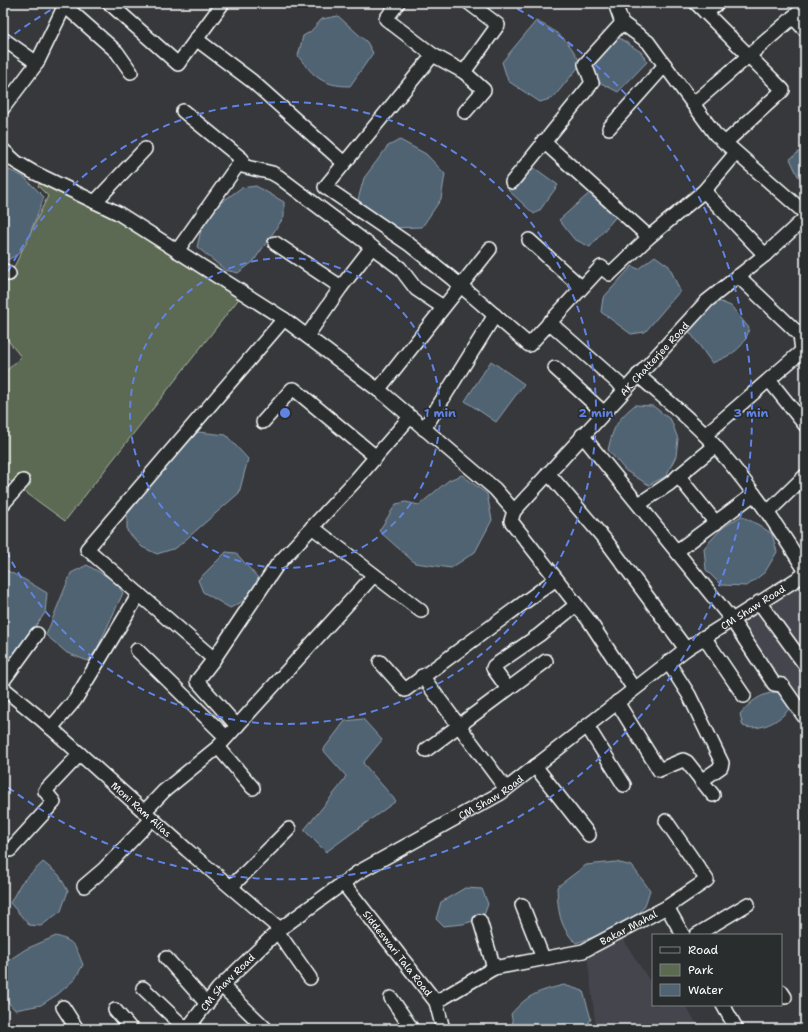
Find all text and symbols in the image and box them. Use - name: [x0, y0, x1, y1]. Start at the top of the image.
- street label: AK Chatterjee Road: [617, 318, 692, 398]
- text: 1 min: [424, 405, 456, 421]
- text: 2 min: [579, 405, 614, 421]
- text: 3 min: [734, 405, 769, 421]
- centre of rings: [278, 406, 292, 420]
- street label: CM Shaw Road: [718, 581, 788, 632]
- street label: CM Shaw Road: [456, 771, 526, 822]
- street label: Moni Ram Alias: [108, 779, 174, 840]
- street label: Bakar Mahal: [597, 907, 659, 948]
- street label: Siddeswari Tala Road: [360, 908, 436, 999]
- legend: [652, 934, 782, 1006]
- text: Road: [688, 942, 719, 958]
- street label: CM Shaw Road: [197, 950, 258, 1013]
- text: Park: [688, 962, 714, 978]
- text: Water: [688, 982, 724, 998]

